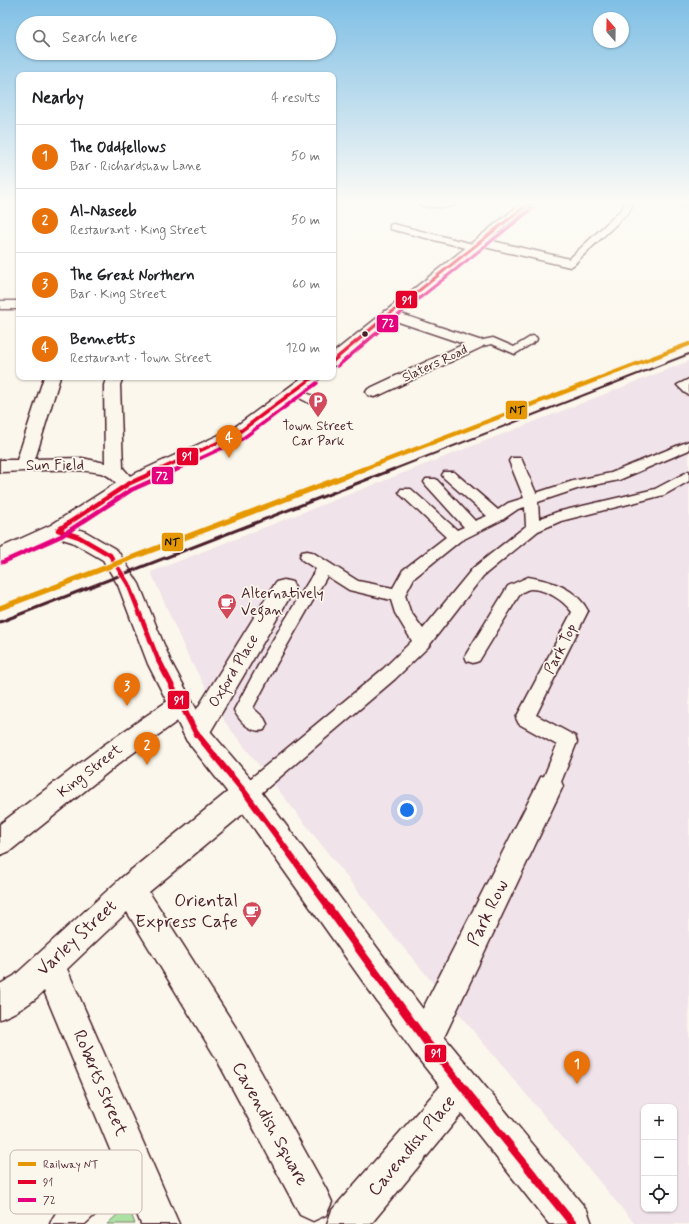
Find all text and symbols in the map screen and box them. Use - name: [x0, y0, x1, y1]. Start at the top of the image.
- north arrow: [593, 12, 629, 48]
- search box: [16, 16, 336, 60]
- icon: search: [30, 27, 52, 49]
- text: Search here: [62, 28, 138, 48]
- text: Nearby: [32, 87, 84, 109]
- text: 4 results: [271, 90, 320, 107]
- text: The Oddfellows: [70, 138, 166, 158]
- text: 1: [42, 148, 48, 165]
- text: 50 m: [291, 148, 320, 165]
- text: Bar · Richardshaw Lane: [70, 158, 202, 175]
- text: Al-Naseeb: [70, 202, 137, 222]
- text: 2: [42, 212, 48, 229]
- text: 50 m: [291, 212, 320, 229]
- text: Restaurant · King Street: [70, 222, 207, 239]
- text: The Great Northern: [70, 266, 195, 286]
- text: 3: [42, 276, 48, 293]
- text: 60 m: [292, 276, 320, 293]
- text: Bar · King Street: [70, 286, 167, 303]
- line badge: 91: [395, 290, 418, 309]
- text: 91: [402, 294, 412, 308]
- line badge: 72: [376, 314, 399, 333]
- text: 72: [382, 317, 394, 331]
- unlabelled marker: [360, 329, 370, 339]
- text: Bennetts: [70, 330, 135, 350]
- text: 4: [41, 340, 49, 357]
- text: 120 m: [286, 340, 320, 357]
- street label: Slaters Road: [400, 341, 470, 387]
- text: Restaurant · Town Street: [70, 350, 212, 367]
- parking icon: Town Street Car Park: [307, 390, 329, 418]
- line badge: NT: [505, 400, 528, 420]
- text: NT: [510, 404, 526, 418]
- place label: Town Street Car Park: [282, 418, 354, 450]
- pin: 4: [216, 425, 242, 458]
- line badge: 91: [176, 447, 199, 466]
- text: 91: [182, 450, 192, 464]
- street label: Sun Field: [26, 456, 84, 476]
- line badge: 72: [151, 466, 174, 485]
- text: 72: [156, 470, 168, 484]
- line badge: NT: [161, 532, 184, 552]
- text: NT: [165, 536, 181, 550]
- place label: Alternatively Vegan: [241, 584, 324, 622]
- cafe icon: Alternatively Vegan: [216, 592, 238, 620]
- street label: Park Top: [540, 620, 582, 678]
- street label: Oxford Place: [204, 631, 266, 712]
- pin: 3: [114, 673, 140, 706]
- line badge: 91: [167, 690, 190, 710]
- text: 91: [174, 694, 184, 708]
- pin: 2: [134, 732, 160, 765]
- street label: King Street: [54, 739, 127, 803]
- your location: [397, 800, 417, 820]
- street label: Park Row: [462, 876, 514, 950]
- place label: Oriental Express Cafe: [135, 889, 238, 934]
- street label: Varley Street: [32, 894, 123, 981]
- cafe icon: Oriental Express Cafe: [241, 900, 263, 928]
- street label: Roberts Street: [67, 1026, 133, 1140]
- line badge: 91: [424, 1044, 447, 1063]
- text: 91: [431, 1047, 441, 1061]
- pin: 1: [564, 1051, 590, 1084]
- street label: Cavendish Square: [226, 1058, 314, 1190]
- street label: Cavendish Place: [363, 1090, 461, 1202]
- map controls: [641, 1104, 677, 1212]
- button: +: [641, 1104, 677, 1140]
- button: −: [641, 1140, 677, 1176]
- legend: [10, 1150, 142, 1214]
- text: Railway NT: [43, 1158, 99, 1172]
- text: 91: [43, 1176, 53, 1190]
- button: locate: [641, 1176, 677, 1212]
- text: 72: [43, 1194, 56, 1208]

